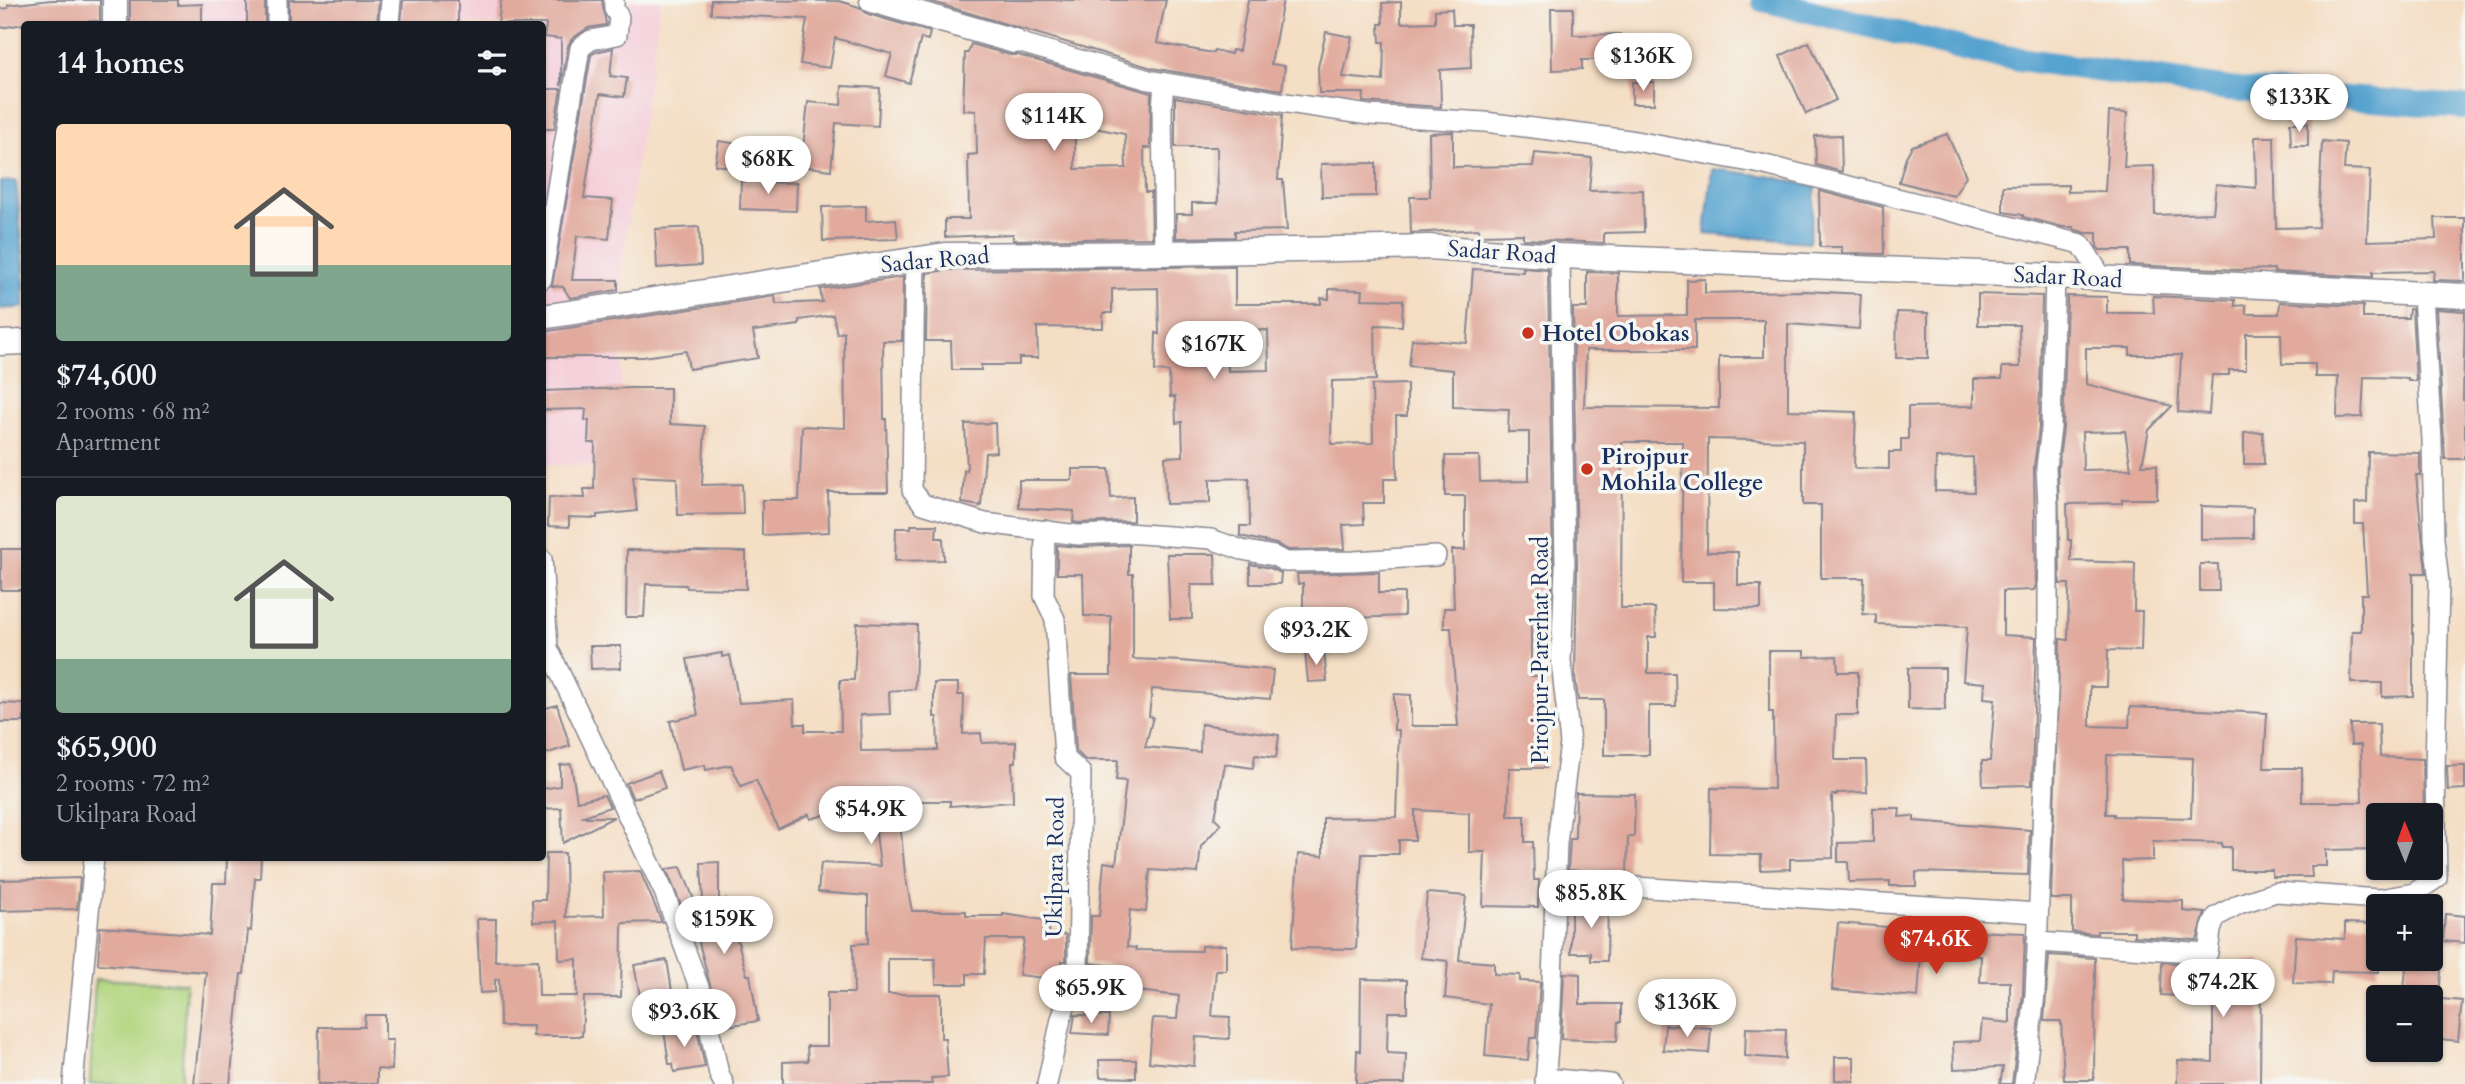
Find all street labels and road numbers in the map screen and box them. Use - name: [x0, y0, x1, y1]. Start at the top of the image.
- street label: Sadar Road: [1447, 233, 1558, 271]
- street label: Sadar Road: [879, 240, 991, 280]
- street label: Sadar Road: [2013, 259, 2124, 295]
- street label: Pirojpur-Parerhat Road: [1525, 535, 1556, 764]
- street label: Ukilpara Road: [1038, 796, 1072, 938]

